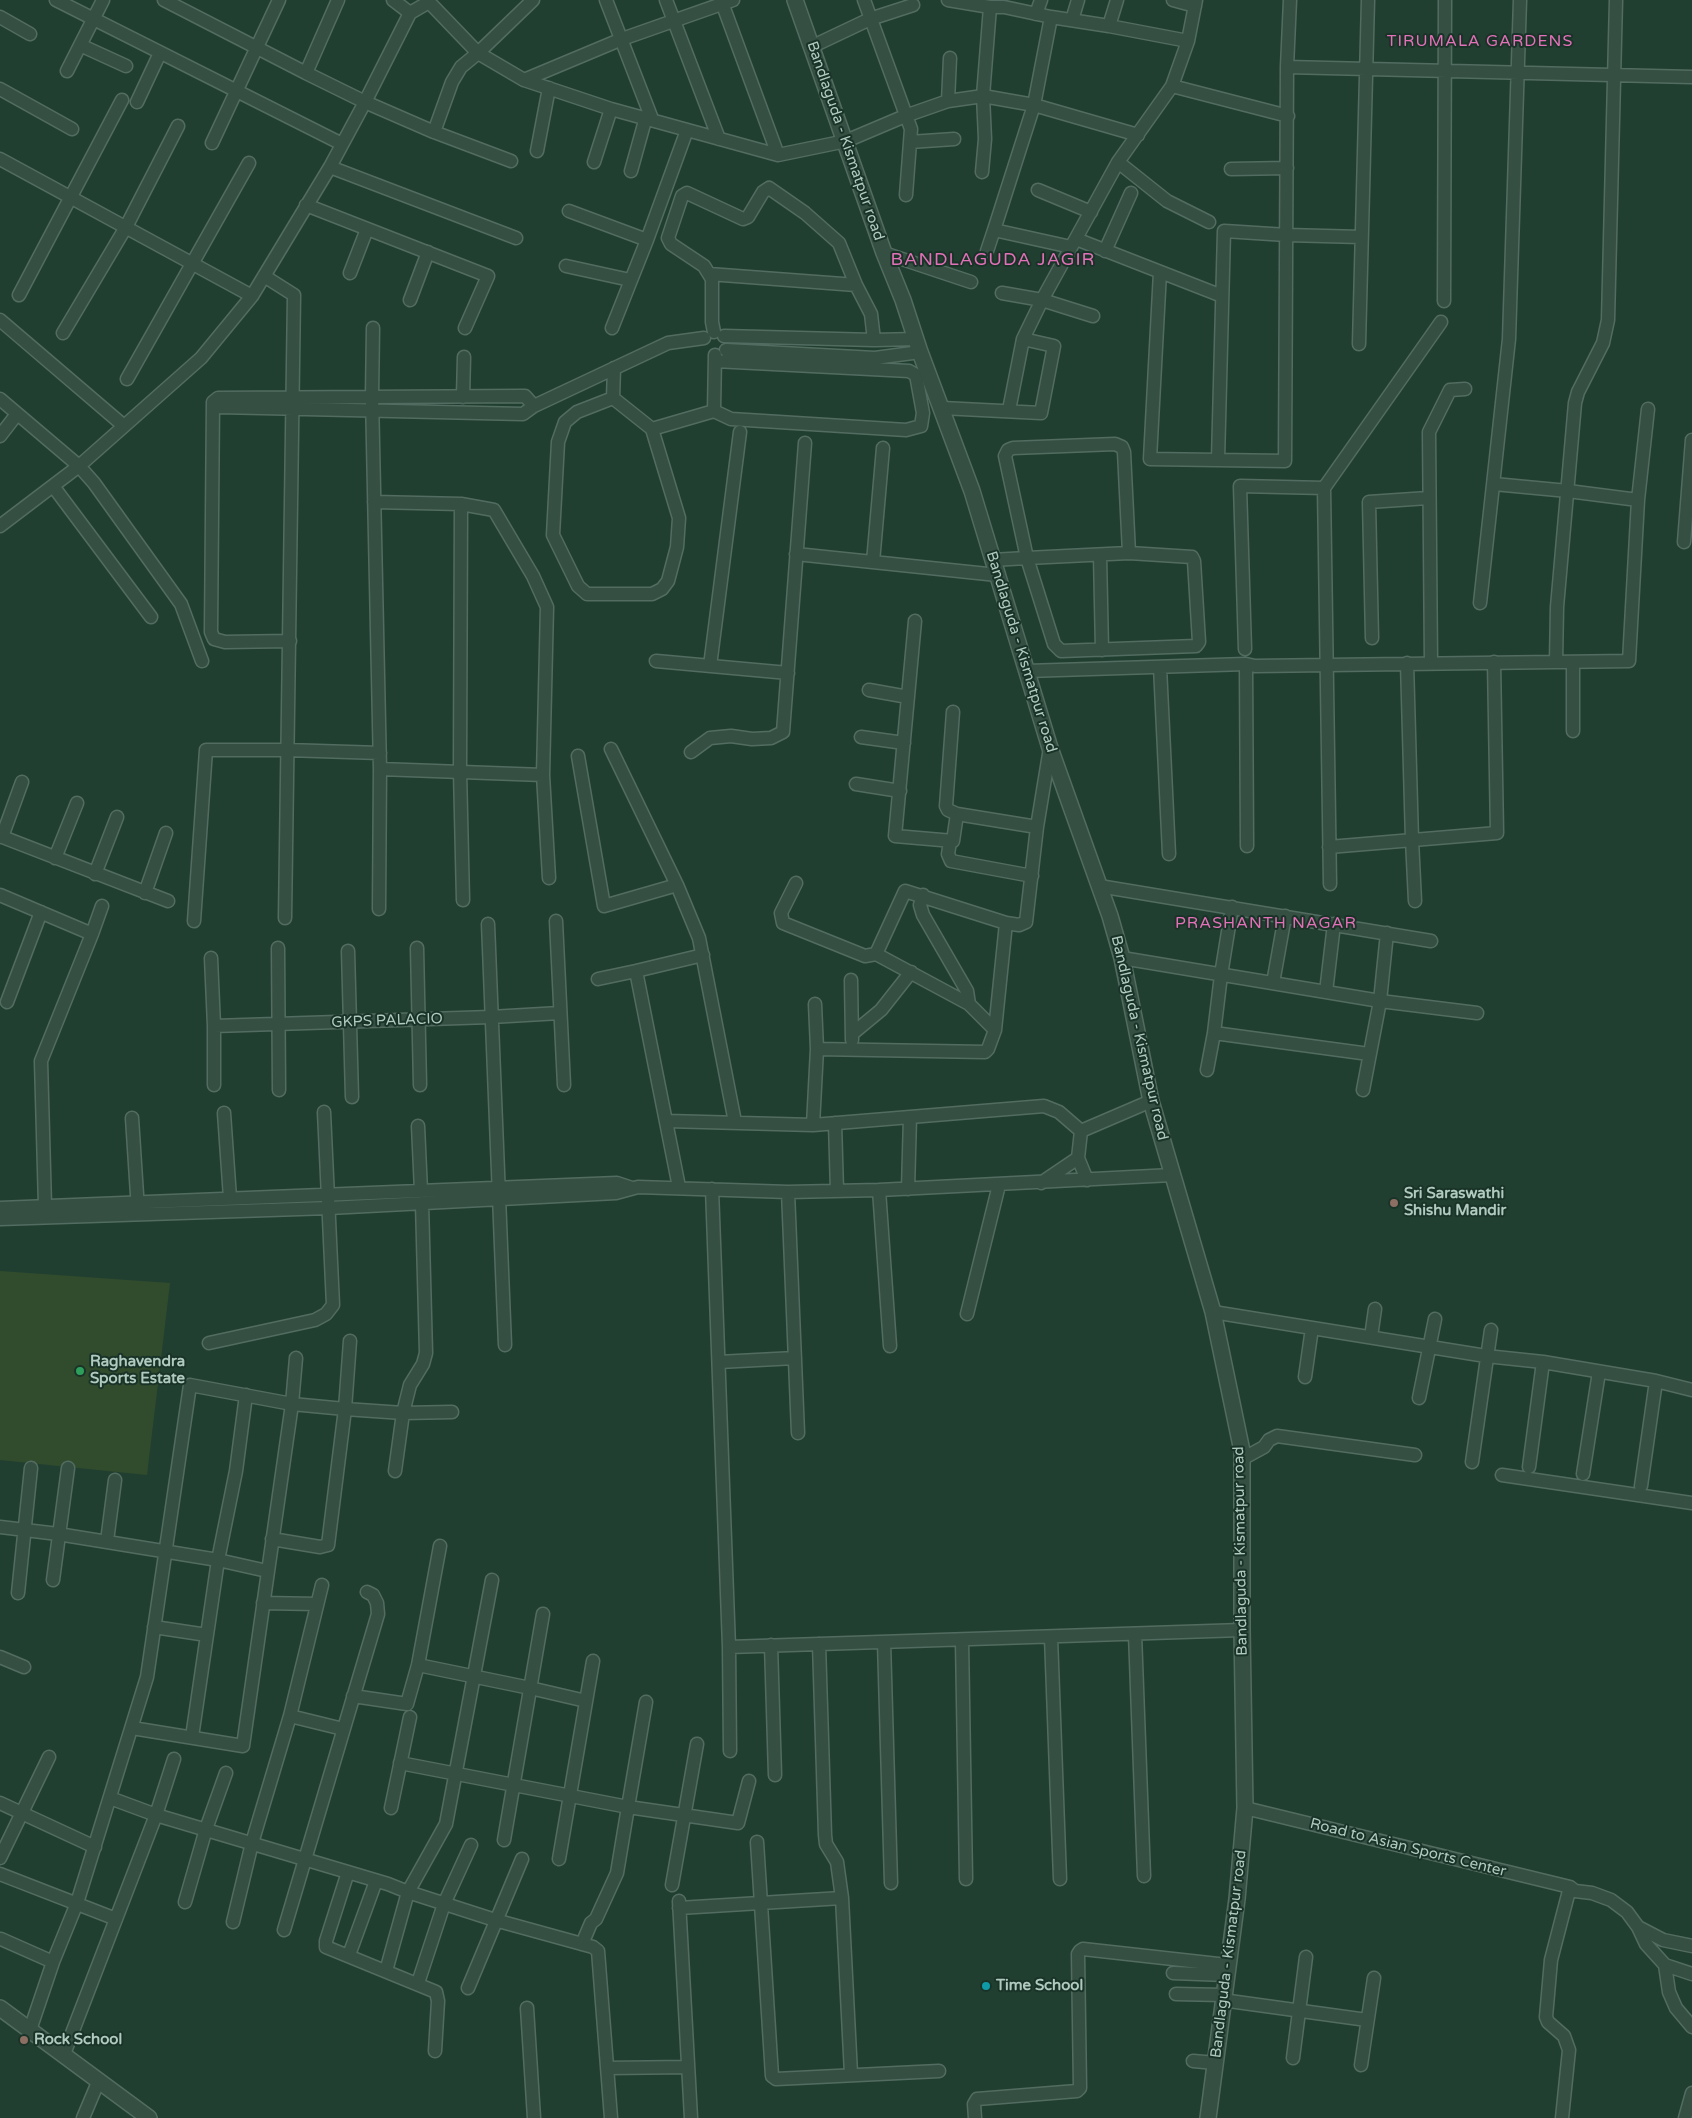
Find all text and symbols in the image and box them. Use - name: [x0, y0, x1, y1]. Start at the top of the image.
- district label: TIRUMALA GARDENS: [1385, 32, 1575, 52]
- street label: Bandlaguda - Kismatpur road: [802, 39, 888, 243]
- district label: BANDLAGUDA JAGIR: [889, 249, 1097, 271]
- street label: Bandlaguda - Kismatpur road: [982, 549, 1060, 755]
- district label: PRASHANTH NAGAR: [1173, 914, 1359, 934]
- street label: Bandlaguda - Kismatpur road: [1107, 934, 1171, 1142]
- street label: GKPS PALACIO: [331, 1010, 443, 1032]
- place label: Sri Saraswathi Shishu Mandir: [1404, 1185, 1506, 1220]
- marker: Sri Saraswathi Shishu Mandir: [1388, 1197, 1400, 1209]
- place label: Raghavendra Sports Estate: [90, 1353, 185, 1388]
- marker: Raghavendra Sports Estate: [74, 1365, 86, 1377]
- street label: Bandlaguda - Kismatpur road: [1230, 1446, 1252, 1656]
- street label: Road to Asian Sports Center: [1308, 1815, 1508, 1881]
- street label: Bandlaguda - Kismatpur road: [1207, 1849, 1251, 2059]
- place label: Time School: [996, 1977, 1083, 1995]
- marker: Time School: [980, 1980, 992, 1992]
- place label: Rock School: [34, 2031, 122, 2049]
- marker: Rock School: [18, 2034, 30, 2046]

